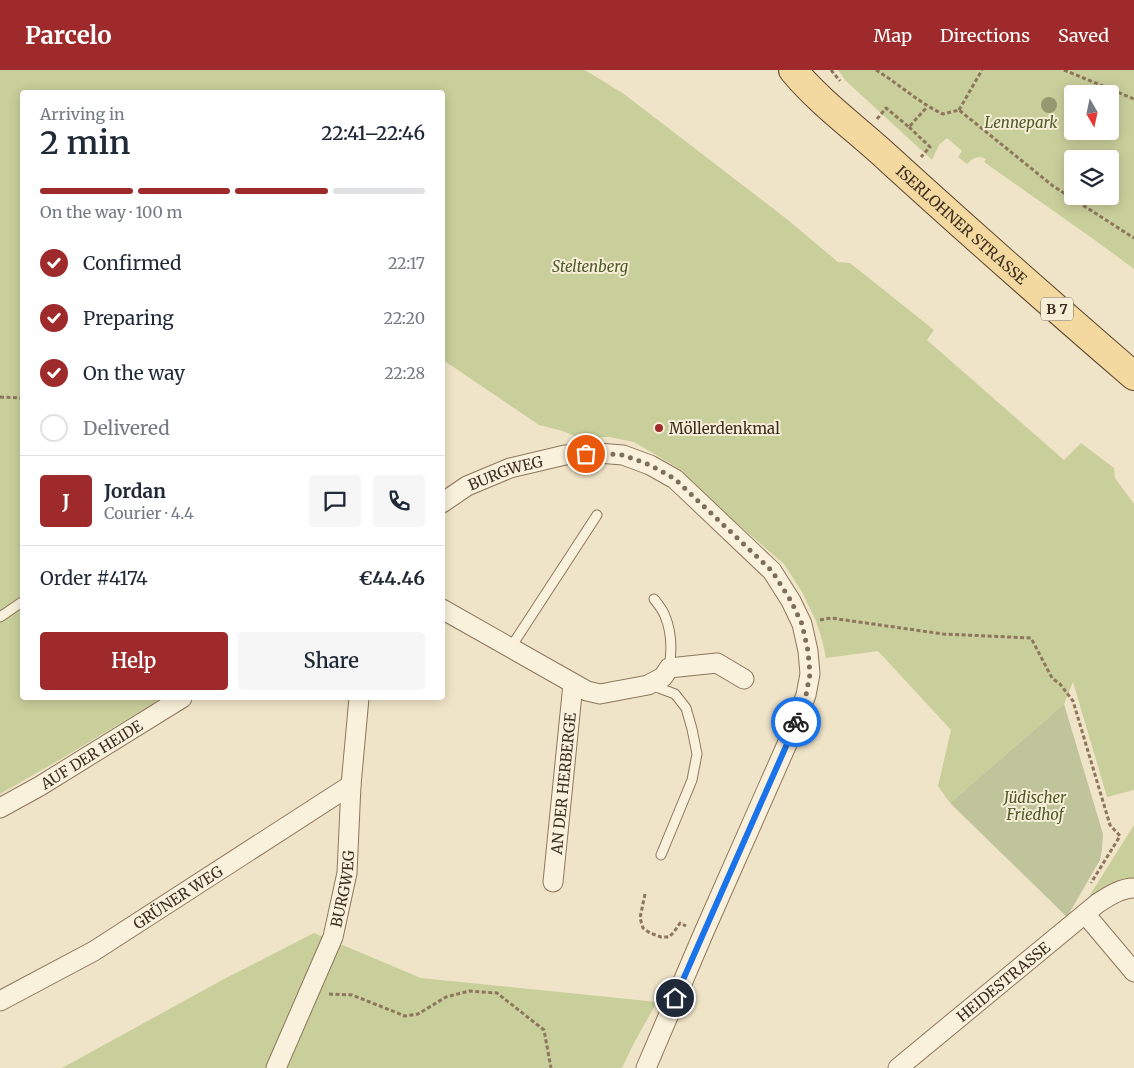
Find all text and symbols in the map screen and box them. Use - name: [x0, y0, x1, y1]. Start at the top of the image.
- text: Parcelo: [25, 20, 112, 51]
- text: Map: [874, 24, 912, 47]
- text: Directions: [940, 24, 1030, 47]
- text: Saved: [1058, 24, 1109, 47]
- north arrow: [1064, 85, 1119, 140]
- map controls: [1064, 85, 1119, 205]
- text: Arriving in: [40, 104, 125, 124]
- park label: Lennepark: [984, 113, 1058, 132]
- text: 22:41–22:46: [321, 121, 425, 145]
- text: 2 min: [40, 123, 130, 163]
- button: layers: [1064, 150, 1119, 205]
- street label: ISERLOHNER STRASSE: [892, 161, 1032, 288]
- text: On the way · 100 m: [40, 202, 182, 222]
- icon: check: [40, 249, 68, 277]
- text: Confirmed: [83, 251, 181, 275]
- text: 22:17: [388, 253, 425, 273]
- park label: Steltenberg: [552, 257, 628, 276]
- road number: B 7: [1041, 298, 1073, 320]
- icon: check: [40, 304, 68, 332]
- text: Preparing: [83, 306, 174, 330]
- text: 22:20: [383, 308, 425, 328]
- icon: check: [40, 359, 68, 387]
- text: On the way: [83, 361, 185, 385]
- text: 22:28: [384, 363, 425, 383]
- text: Delivered: [83, 416, 170, 440]
- place label: Möllerdenkmal: [669, 419, 780, 438]
- marker: Möllerdenkmal: [653, 422, 665, 434]
- pin: [565, 433, 607, 475]
- icon: bag: [572, 440, 600, 468]
- street label: BURGWEG: [465, 451, 545, 494]
- button: chat: [309, 475, 361, 527]
- button: phone: [373, 475, 425, 527]
- text: Jordan: [104, 479, 166, 503]
- text: J: [62, 489, 70, 513]
- text: Courier · 4.4: [104, 503, 194, 523]
- text: Order #4174: [40, 566, 148, 590]
- text: €44.46: [358, 566, 425, 590]
- button: Help: [40, 632, 228, 690]
- button: Share: [238, 632, 425, 690]
- courier: [771, 697, 821, 747]
- icon: bike: [782, 708, 810, 736]
- street label: AN DER HERBERGE: [546, 711, 580, 856]
- street label: AUF DER HEIDE: [36, 715, 146, 793]
- park label: Jüdischer Friedhof: [1002, 788, 1067, 824]
- street label: BURGWEG: [326, 850, 358, 929]
- street label: GRÜNER WEG: [129, 861, 226, 933]
- street label: HEIDESTRASSE: [952, 937, 1054, 1026]
- pin: [654, 977, 696, 1019]
- icon: home: [661, 984, 689, 1012]

